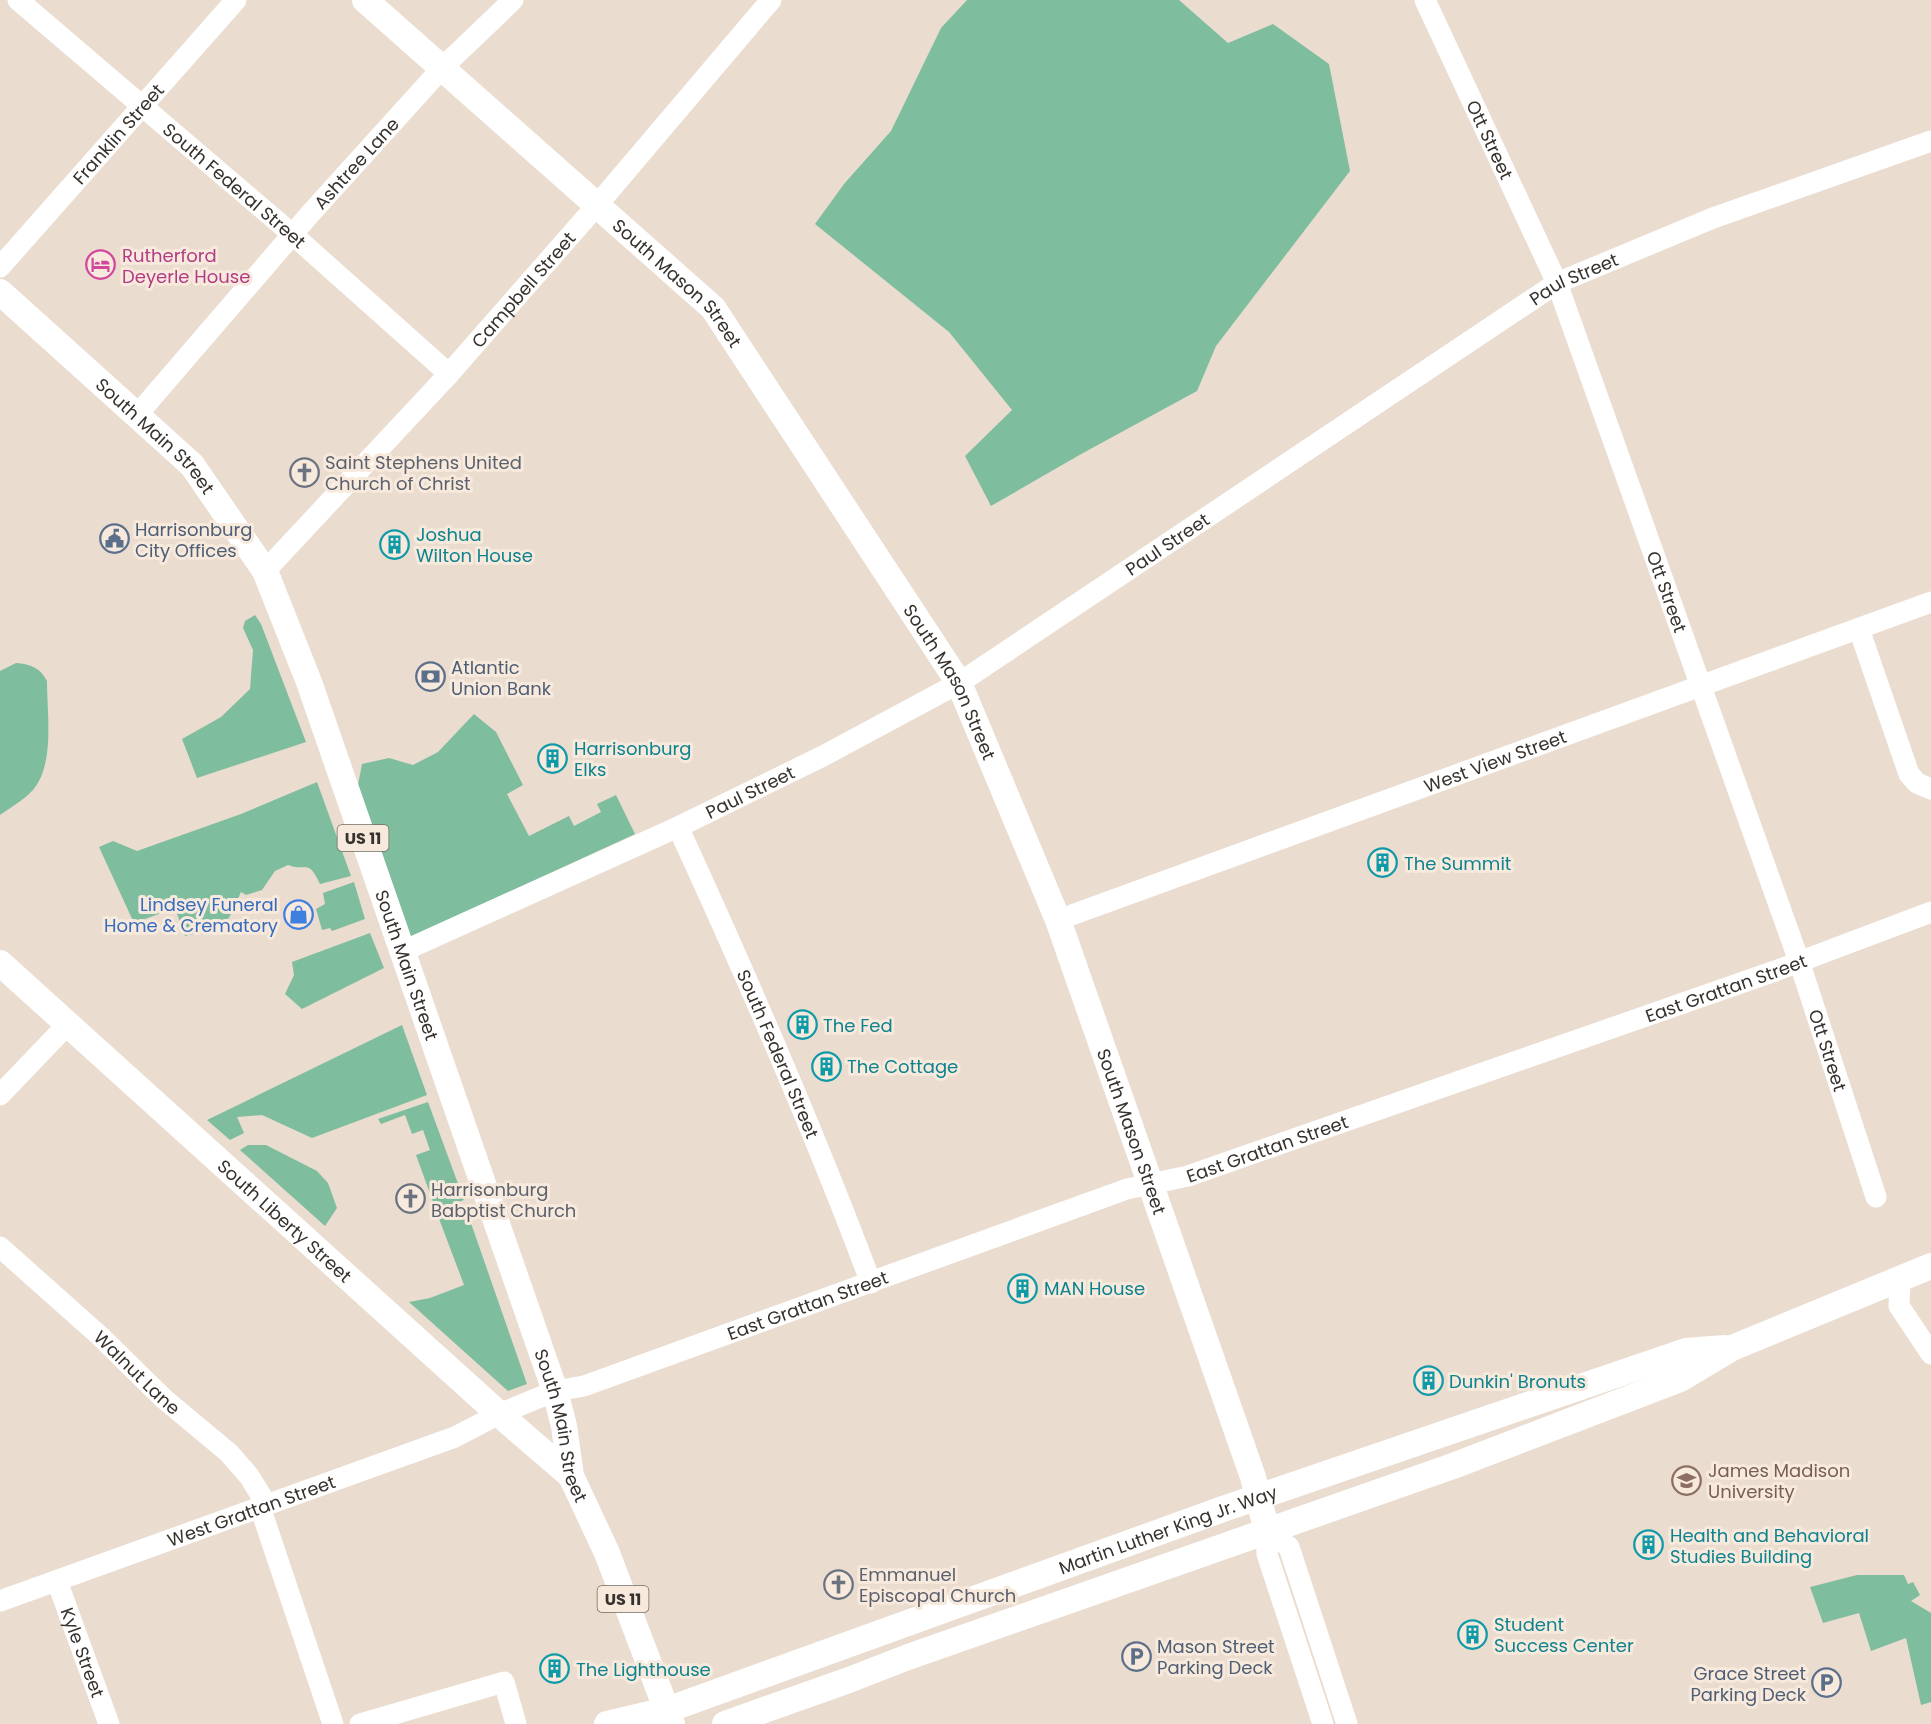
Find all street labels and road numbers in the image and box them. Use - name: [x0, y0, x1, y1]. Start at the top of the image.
- street label: Franklin Street: [67, 78, 169, 189]
- street label: Ott Street: [1461, 96, 1519, 183]
- street label: Ashtree Lane: [308, 112, 404, 214]
- street label: South Federal Street: [158, 117, 312, 253]
- street label: South Mason Street: [607, 213, 748, 352]
- street label: Campbell Street: [465, 226, 581, 353]
- street label: Paul Street: [1524, 246, 1622, 311]
- street label: South Main Street: [91, 372, 221, 499]
- street label: Paul Street: [1120, 507, 1214, 581]
- street label: Ott Street: [1641, 547, 1693, 636]
- street label: South Mason Street: [898, 599, 1002, 763]
- street label: West View Street: [1420, 723, 1570, 798]
- street label: Paul Street: [701, 759, 799, 824]
- road number: US 11: [338, 825, 388, 851]
- street label: South Main Street: [369, 886, 445, 1044]
- street label: East Grattan Street: [1642, 948, 1810, 1028]
- street label: South Federal Street: [731, 966, 825, 1142]
- street label: Ott Street: [1803, 1006, 1853, 1094]
- street label: South Mason Street: [1091, 1045, 1173, 1218]
- street label: East Grattan Street: [1183, 1109, 1351, 1188]
- street label: South Liberty Street: [212, 1153, 357, 1288]
- street label: East Grattan Street: [724, 1264, 891, 1346]
- street label: Walnut Lane: [89, 1325, 186, 1420]
- street label: South Main Street: [529, 1345, 594, 1506]
- street label: West Grattan Street: [164, 1469, 339, 1552]
- street label: Martin Luther King Jr. Way: [1055, 1479, 1280, 1580]
- road number: US 11: [598, 1586, 648, 1612]
- street label: Kyle Street: [55, 1604, 111, 1701]

